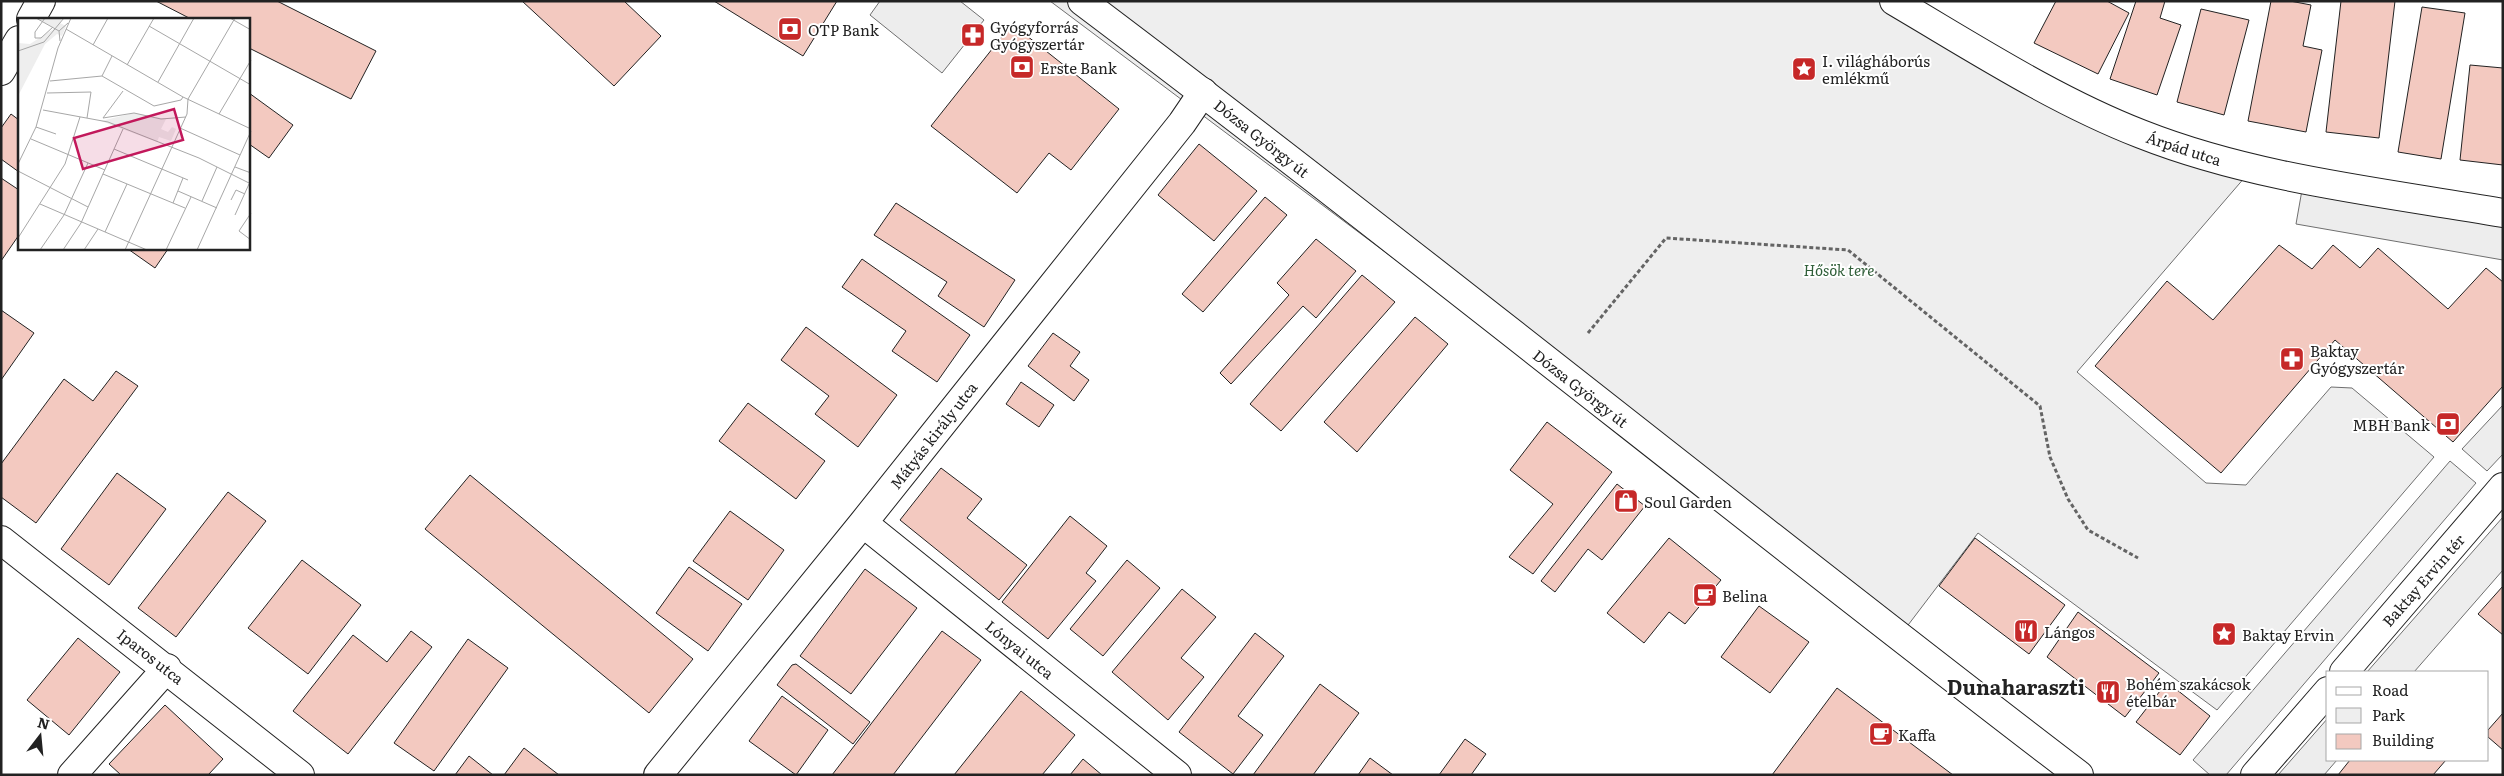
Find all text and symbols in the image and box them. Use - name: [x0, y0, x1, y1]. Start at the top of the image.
- place label: Gyógyforrás Gyógyszertár: [990, 15, 1084, 55]
- bank icon: OTP Bank: [777, 16, 803, 42]
- inset map: [18, 18, 250, 250]
- place label: OTP Bank: [808, 18, 880, 41]
- pharmacy icon: Gyógyforrás Gyógyszertár: [960, 22, 986, 48]
- place label: I. világháborús emlékmű: [1822, 49, 1930, 89]
- bank icon: Erste Bank: [1009, 54, 1035, 80]
- place label: Erste Bank: [1040, 56, 1118, 79]
- place icon: I. világháborús emlékmű: [1791, 56, 1817, 82]
- street label: Dózsa György út: [1209, 93, 1315, 183]
- street label: Árpád utca: [2143, 125, 2225, 171]
- park label: Hősök tere: [1804, 258, 1874, 281]
- place label: Baktay Gyógyszertár: [2310, 339, 2404, 379]
- street label: Dózsa György út: [1528, 343, 1634, 433]
- pharmacy icon: Baktay Gyógyszertár: [2279, 346, 2305, 372]
- street label: Mátyás király utca: [884, 376, 983, 494]
- bank icon: MBH Bank: [2435, 411, 2461, 437]
- place label: MBH Bank: [2353, 413, 2431, 436]
- shop icon: Soul Garden: [1613, 488, 1639, 514]
- place label: Soul Garden: [1644, 490, 1732, 513]
- street label: Baktay Ervin tér: [2376, 529, 2470, 631]
- cafe icon: Belina: [1692, 582, 1718, 608]
- place label: Belina: [1722, 584, 1768, 607]
- street label: Lónyai utca: [981, 614, 1060, 684]
- restaurant icon: Lángos: [2013, 618, 2039, 644]
- place label: Lángos: [2044, 620, 2095, 643]
- place icon: Baktay Ervin: [2211, 621, 2237, 647]
- street label: Iparos utca: [113, 623, 190, 690]
- place label: Baktay Ervin: [2242, 623, 2334, 646]
- district label: Dunaharaszti: [1947, 671, 2085, 701]
- legend: [2326, 671, 2489, 761]
- place label: Bohém szakácsok ételbár: [2126, 672, 2252, 712]
- text: Road: [2372, 678, 2408, 701]
- restaurant icon: Bohém szakácsok ételbár: [2095, 679, 2121, 705]
- text: Park: [2372, 703, 2406, 726]
- north arrow: [15, 711, 65, 761]
- text: N: [35, 711, 53, 734]
- cafe icon: Kaffa: [1868, 721, 1894, 747]
- place label: Kaffa: [1898, 723, 1937, 746]
- text: Building: [2372, 728, 2434, 751]

